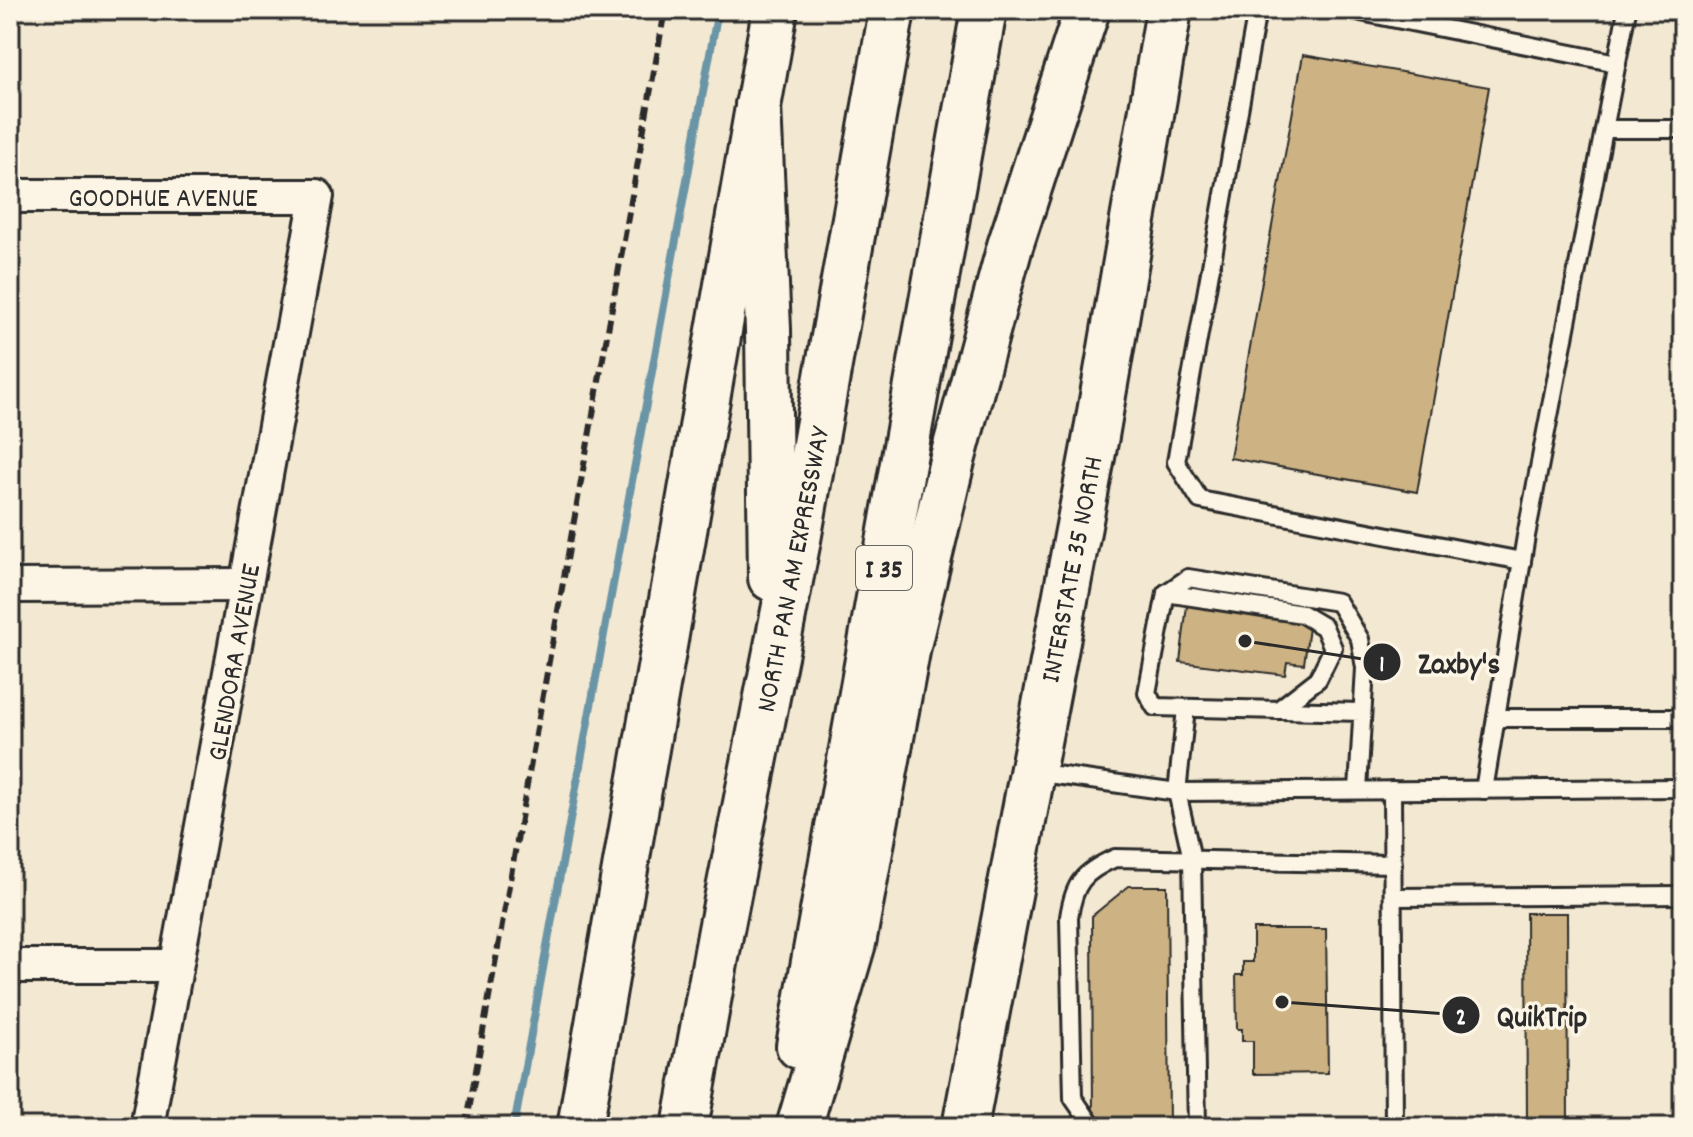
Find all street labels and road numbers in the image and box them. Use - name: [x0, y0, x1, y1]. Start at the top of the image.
- street label: GOODHUE AVENUE: [68, 181, 258, 221]
- street label: NORTH PAN AM EXPRESSWAY: [749, 423, 843, 716]
- street label: INTERSTATE 35 NORTH: [1033, 453, 1116, 687]
- road number: I 35: [856, 546, 912, 590]
- street label: GLENDORA AVENUE: [200, 561, 274, 765]

